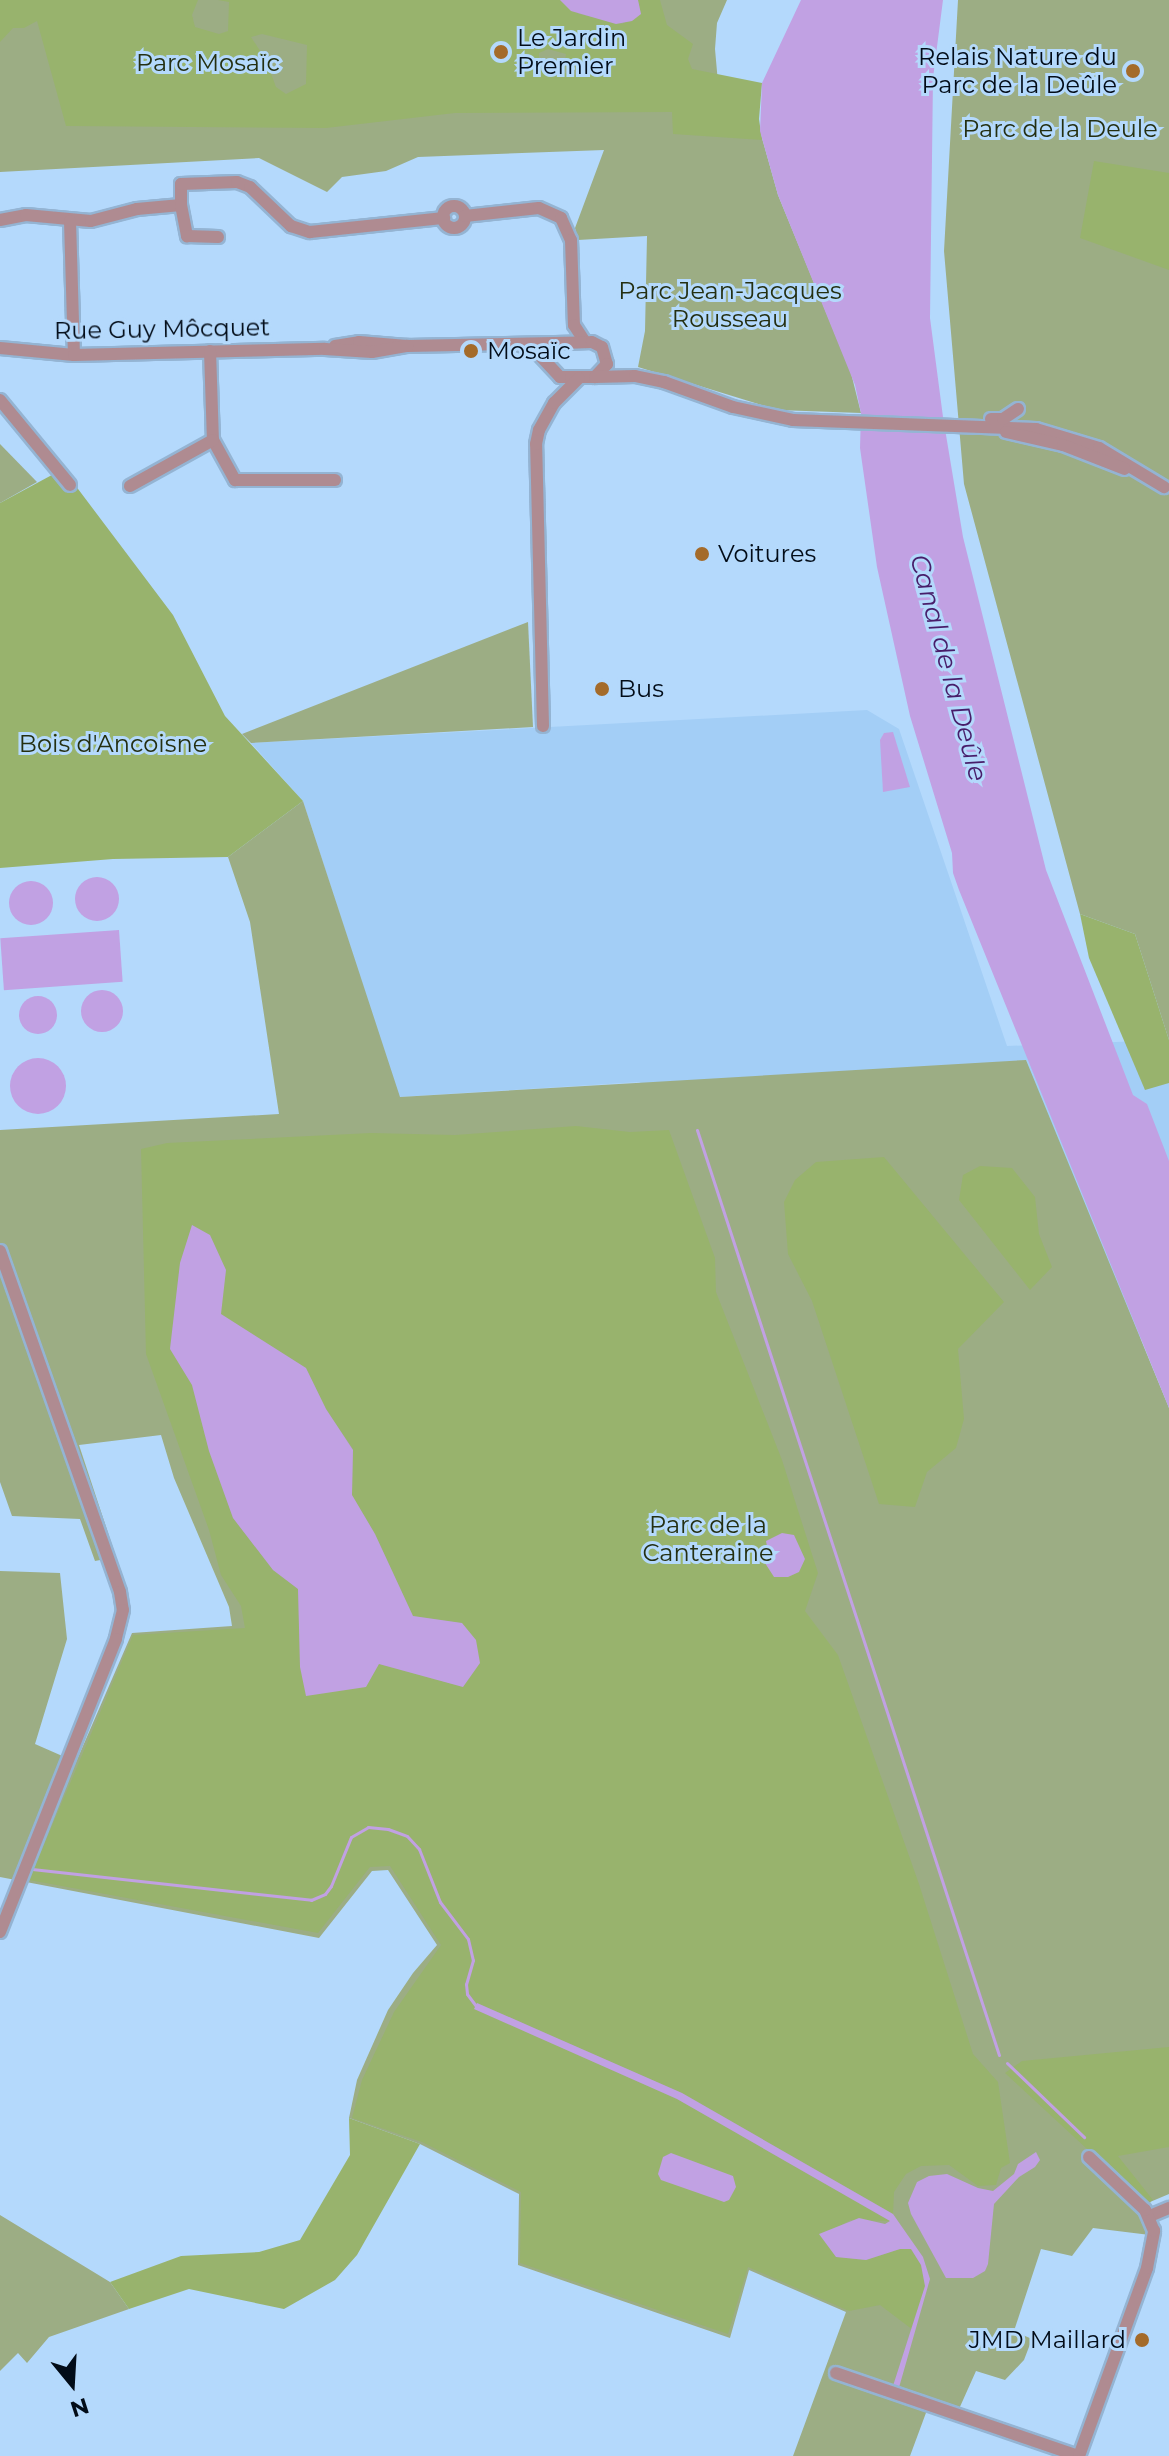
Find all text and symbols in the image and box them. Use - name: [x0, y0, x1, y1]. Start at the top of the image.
- place label: Le Jardin Premier: [517, 24, 626, 80]
- marker: Le Jardin Premier: [492, 43, 510, 61]
- place label: Relais Nature du Parc de la Deûle: [918, 43, 1117, 99]
- park label: Parc Mosaïc: [136, 49, 280, 77]
- marker: Relais Nature du Parc de la Deûle: [1124, 62, 1142, 80]
- park label: Parc de la Deule: [962, 115, 1158, 143]
- park label: Parc Jean-Jacques Rousseau: [618, 277, 842, 333]
- street label: Rue Guy Môcquet: [54, 313, 270, 345]
- place label: Mosaïc: [487, 337, 571, 365]
- marker: Mosaïc: [462, 342, 480, 360]
- place label: Voitures: [718, 540, 816, 568]
- marker: Voitures: [693, 545, 711, 563]
- water label: Canal de la Deûle: [903, 551, 993, 785]
- place label: Bus: [618, 675, 664, 703]
- marker: Bus: [593, 680, 611, 698]
- park label: Bois d'Ancoisne: [19, 730, 207, 758]
- park label: Parc de la Canteraine: [643, 1511, 773, 1567]
- place label: JMD Maillard: [969, 2326, 1126, 2354]
- marker: JMD Maillard: [1133, 2331, 1151, 2349]
- north arrow: [32, 2344, 112, 2424]
- text: N: [67, 2392, 92, 2423]

